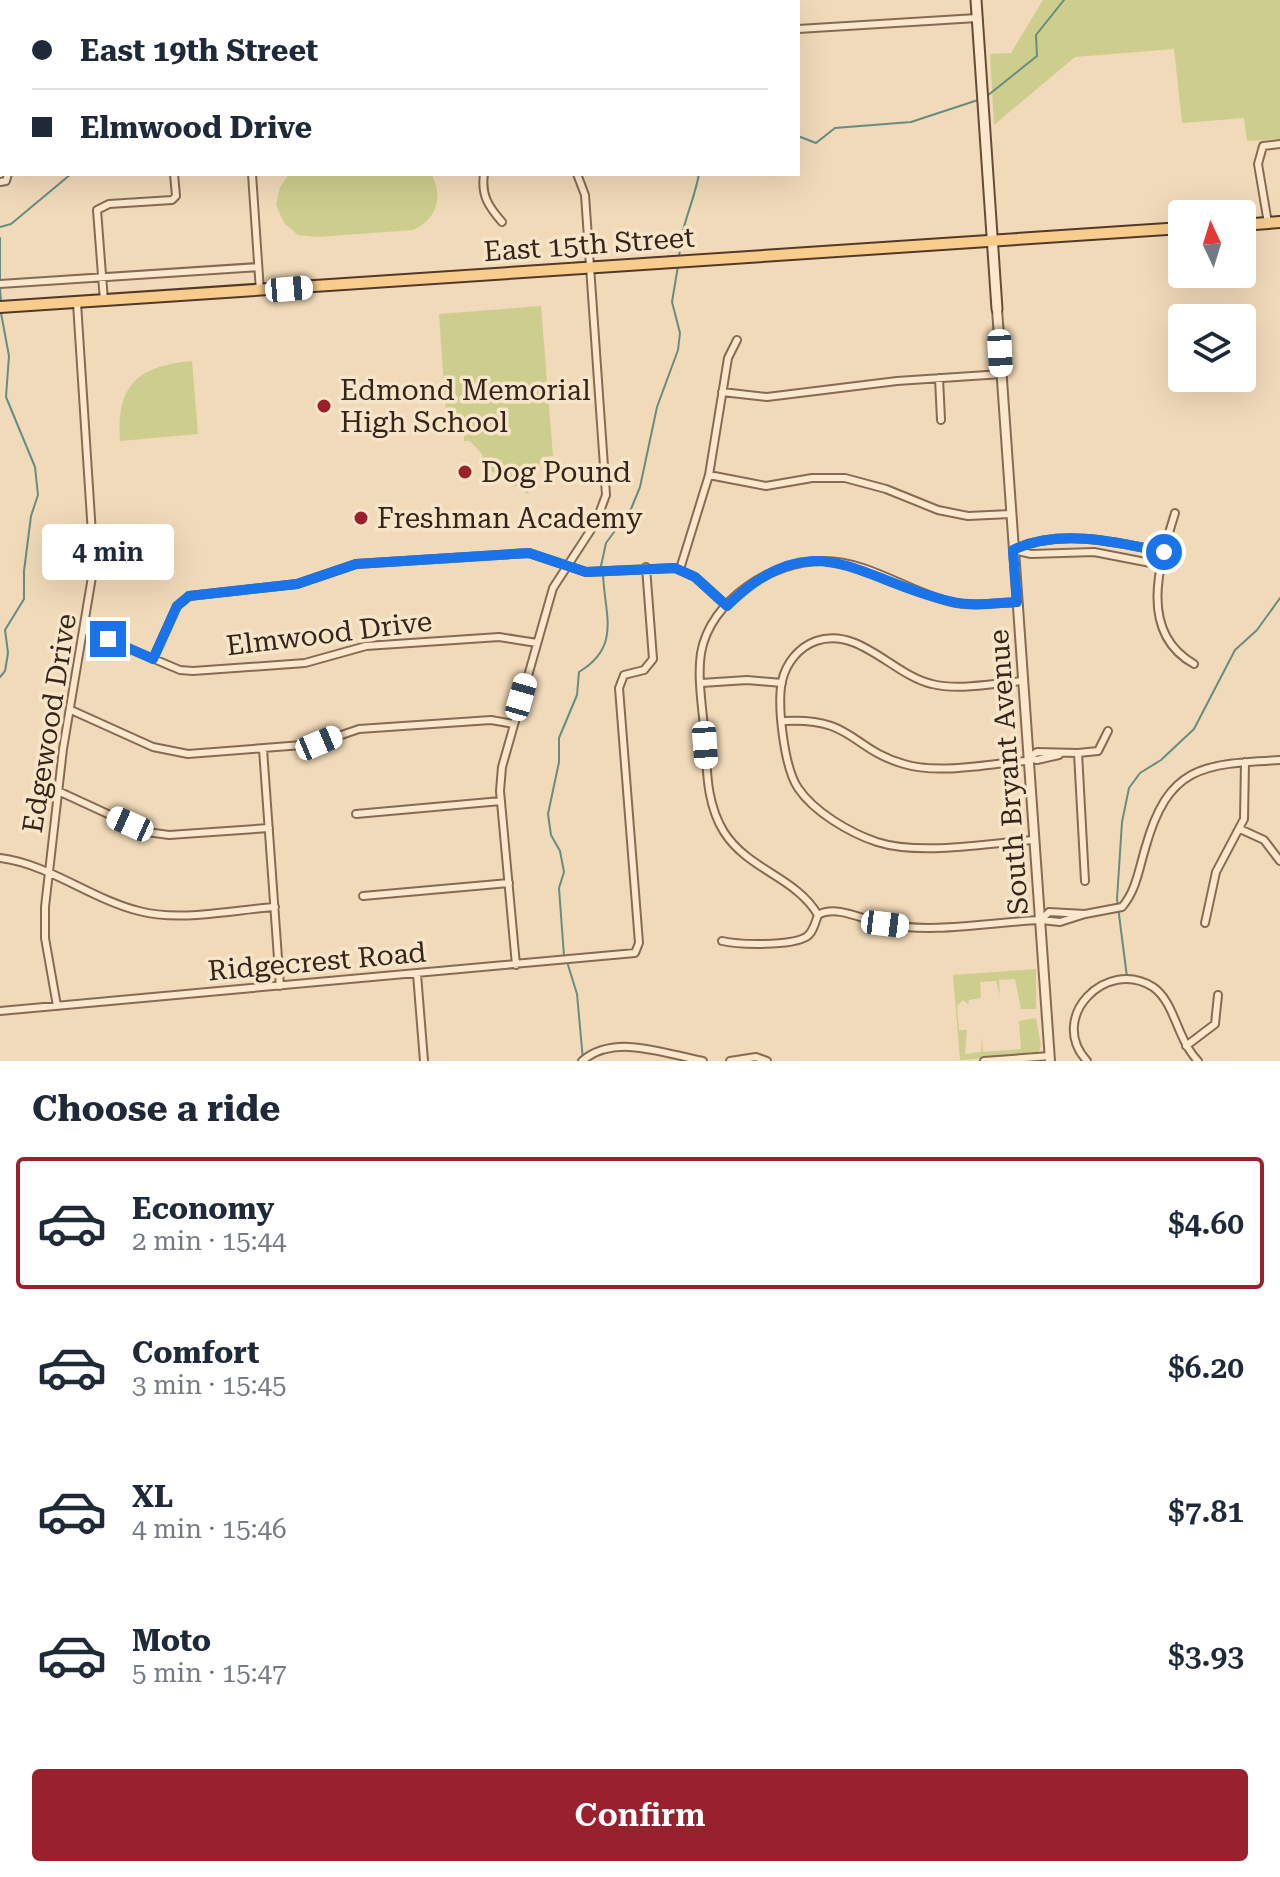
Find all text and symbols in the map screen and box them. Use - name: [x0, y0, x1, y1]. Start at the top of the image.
- text: East 19th Street: [80, 33, 318, 68]
- text: Elmwood Drive: [80, 110, 312, 145]
- north arrow: [1168, 200, 1256, 288]
- map controls: [1168, 200, 1256, 392]
- street label: East 15th Street: [482, 221, 696, 268]
- car: [264, 275, 314, 303]
- button: layers: [1168, 304, 1256, 392]
- car: [987, 328, 1013, 378]
- place label: Edmond Memorial High School: [340, 374, 591, 439]
- marker: Edmond Memorial High School: [315, 397, 333, 415]
- place label: Dog Pound: [481, 456, 631, 489]
- marker: Dog Pound: [456, 463, 474, 481]
- place label: Freshman Academy: [377, 502, 643, 535]
- marker: Freshman Academy: [352, 509, 370, 527]
- callout: 4 min: [42, 523, 174, 579]
- route start: [1146, 534, 1182, 570]
- text: 4 min: [72, 537, 144, 567]
- street label: Elmwood Drive: [224, 605, 434, 662]
- street label: Edgewood Drive: [16, 611, 83, 835]
- route end: [90, 621, 126, 657]
- street label: South Bryant Avenue: [982, 628, 1035, 916]
- car: [503, 671, 539, 723]
- car: [691, 720, 719, 770]
- car: [292, 723, 346, 763]
- car: [103, 803, 157, 845]
- car: [860, 909, 910, 939]
- street label: Ridgecrest Road: [207, 936, 428, 987]
- text: Choose a ride: [32, 1088, 280, 1130]
- icon: car: [36, 1187, 108, 1259]
- text: Economy: [132, 1191, 274, 1226]
- text: $4.60: [1168, 1206, 1244, 1241]
- text: 2 min · 15:44: [132, 1226, 287, 1256]
- icon: car: [36, 1331, 108, 1403]
- text: Comfort: [132, 1335, 259, 1370]
- text: $6.20: [1168, 1350, 1244, 1385]
- text: 3 min · 15:45: [132, 1370, 287, 1400]
- icon: car: [36, 1475, 108, 1547]
- text: XL: [132, 1479, 173, 1514]
- text: $7.81: [1168, 1494, 1244, 1529]
- text: 4 min · 15:46: [132, 1514, 287, 1544]
- icon: car: [36, 1619, 108, 1691]
- text: Moto: [132, 1623, 211, 1658]
- text: $3.93: [1168, 1638, 1244, 1673]
- text: 5 min · 15:47: [132, 1658, 287, 1688]
- button: Confirm: [32, 1769, 1248, 1861]

